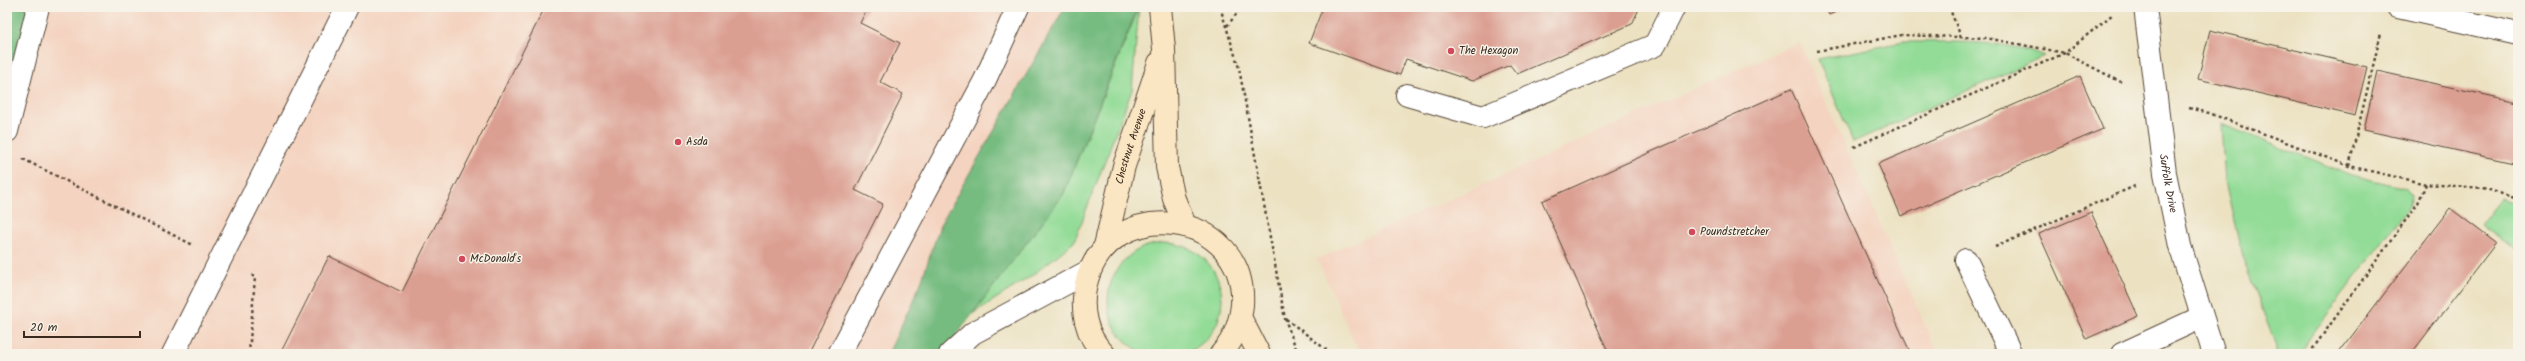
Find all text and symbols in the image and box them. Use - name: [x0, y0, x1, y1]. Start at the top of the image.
- place label: The Hexagon: [1459, 42, 1519, 60]
- marker: The Hexagon: [1446, 46, 1456, 56]
- street label: Chestnut Avenue: [1111, 106, 1152, 186]
- place label: Asda: [686, 133, 708, 151]
- marker: Asda: [673, 137, 683, 147]
- street label: Suffolk Drive: [2154, 153, 2182, 215]
- place label: Poundstretcher: [1700, 223, 1770, 241]
- marker: Poundstretcher: [1687, 227, 1697, 237]
- place label: McDonald's: [470, 250, 521, 268]
- marker: McDonald's: [457, 254, 467, 264]
- scale bar: [24, 313, 140, 339]
- text: 20 m: [30, 318, 58, 337]

